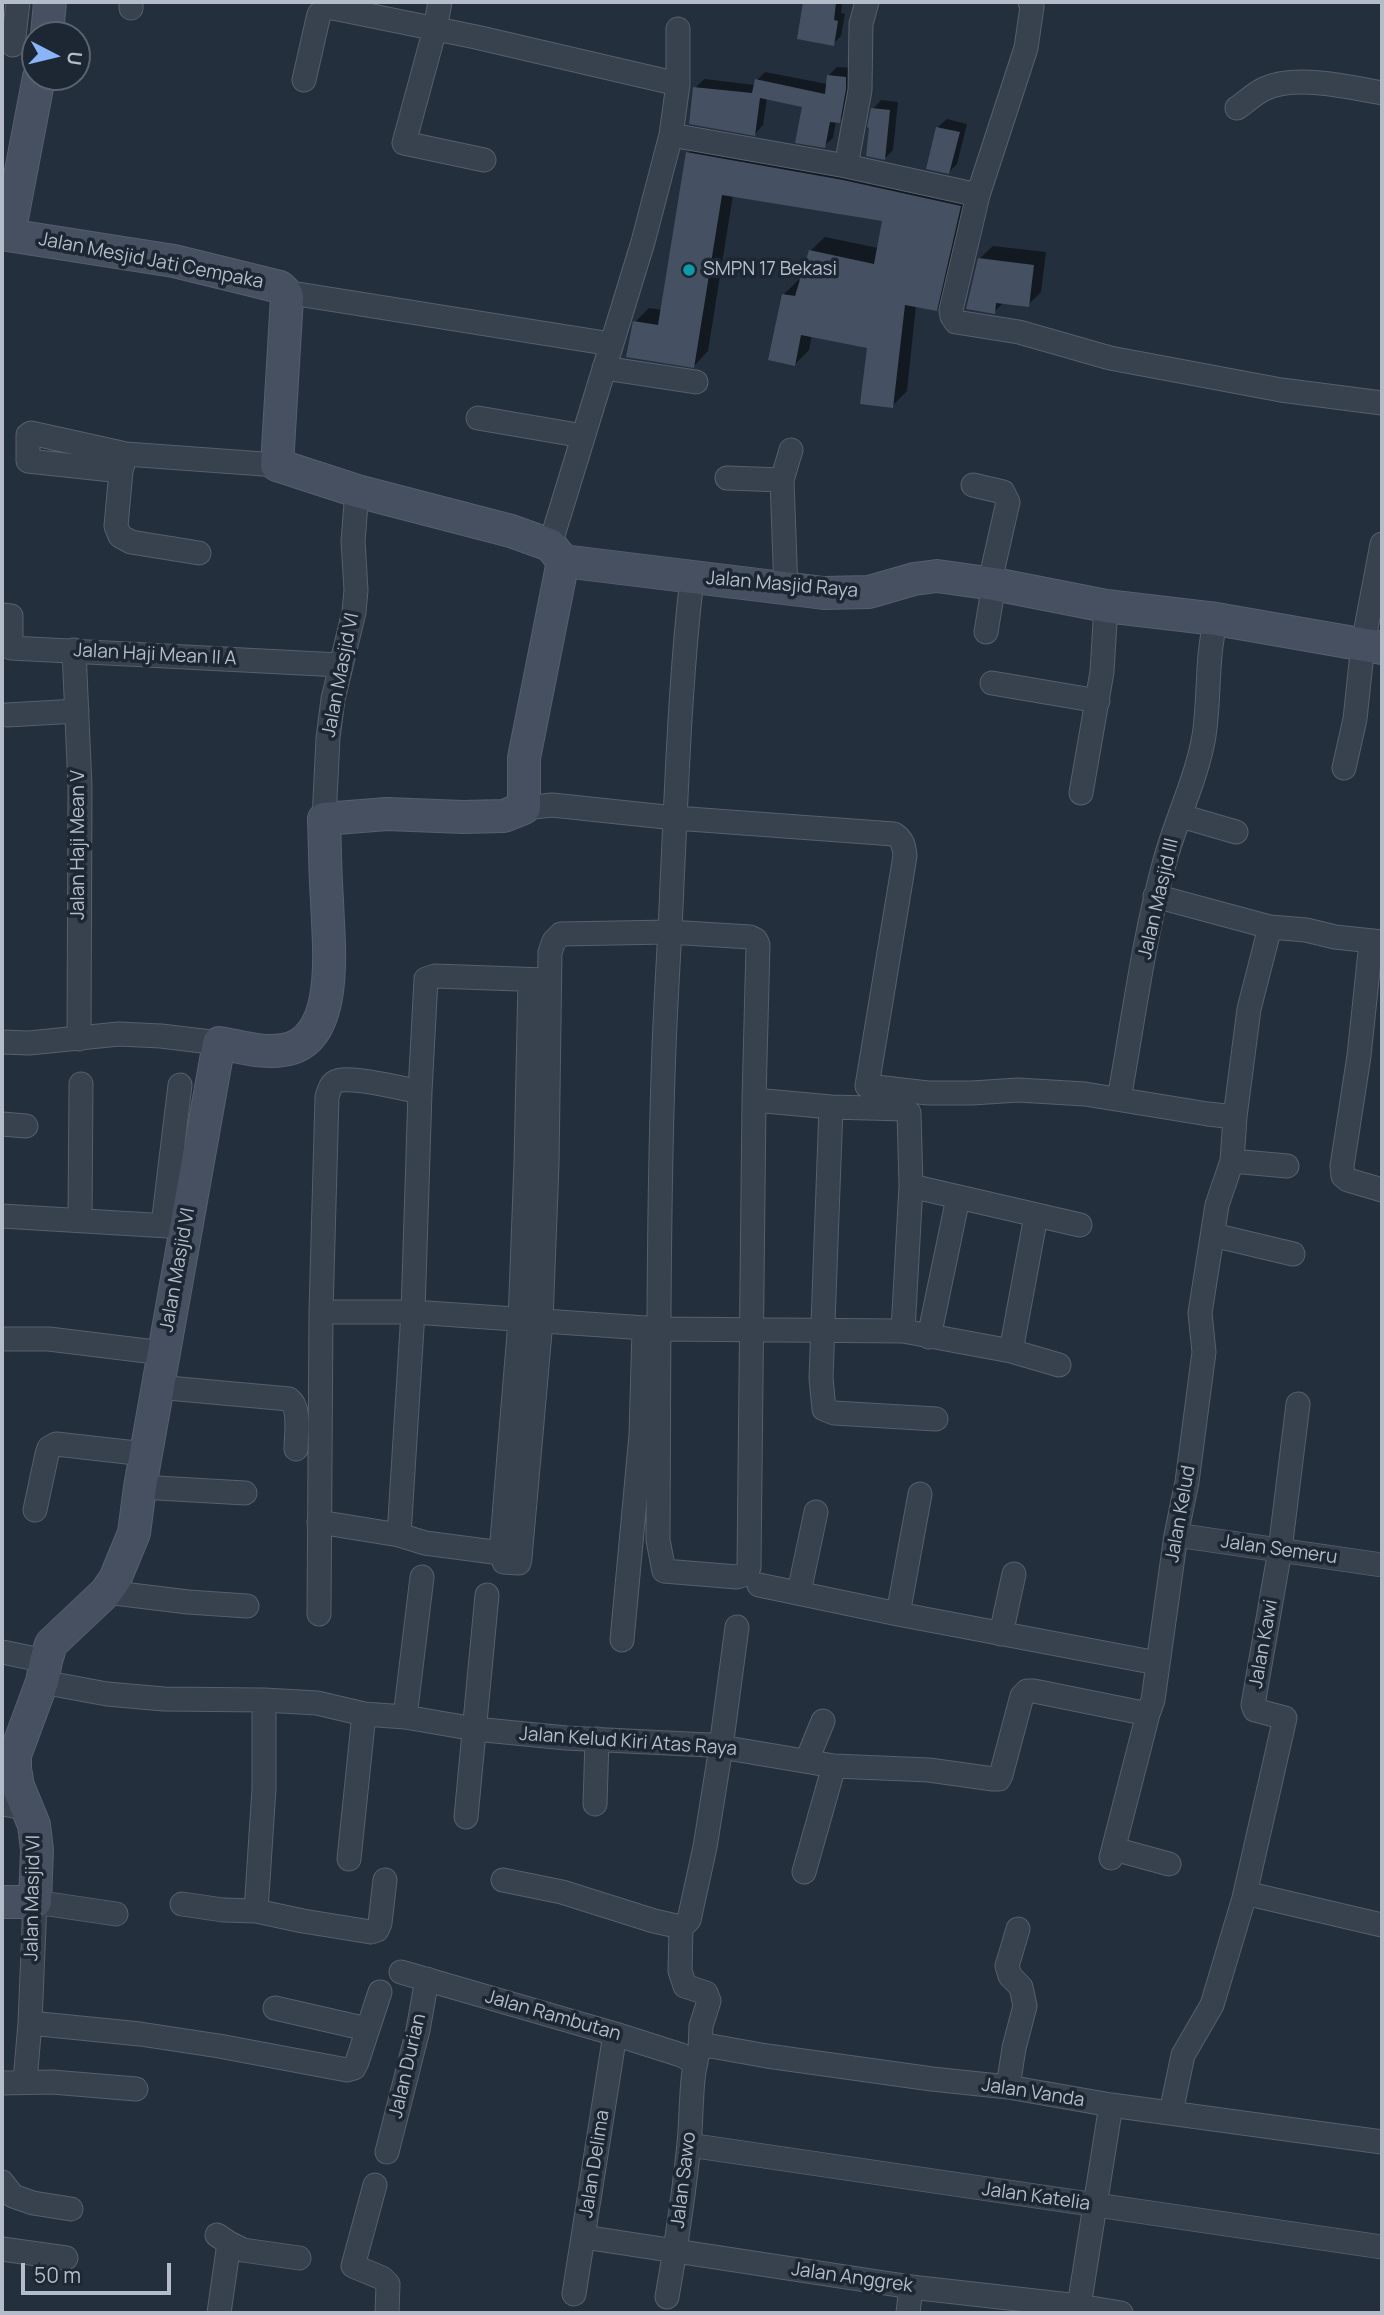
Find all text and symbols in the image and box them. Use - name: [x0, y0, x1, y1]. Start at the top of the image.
- north arrow: [21, 21, 91, 91]
- text: U: [61, 50, 89, 67]
- street label: Jalan Mesjid Jati Cempaka: [37, 228, 265, 294]
- place label: SMPN 17 Bekasi: [703, 259, 837, 281]
- marker: SMPN 17 Bekasi: [681, 262, 697, 278]
- street label: Jalan Masjid Raya: [705, 567, 859, 603]
- street label: Jalan Masjid VI: [318, 611, 364, 739]
- street label: Jalan Haji Mean II A: [73, 639, 237, 671]
- street label: Jalan Haji Mean V: [68, 770, 90, 920]
- street label: Jalan Masjid III: [1134, 836, 1184, 962]
- street label: Jalan Masjid VI: [156, 1206, 200, 1334]
- street label: Jalan Kelud: [1161, 1464, 1201, 1564]
- street label: Jalan Semeru: [1219, 1531, 1339, 1569]
- street label: Jalan Kawi: [1245, 1598, 1283, 1690]
- street label: Jalan Kelud Kiri Atas Raya: [518, 1723, 738, 1761]
- street label: Jalan Masjid VI: [21, 1835, 45, 1961]
- street label: Jalan Rambutan: [483, 1986, 623, 2046]
- street label: Jalan Durian: [385, 2011, 431, 2121]
- street label: Jalan Vanda: [980, 2074, 1086, 2112]
- street label: Jalan Delima: [575, 2108, 615, 2220]
- street label: Jalan Sawo: [667, 2131, 701, 2229]
- street label: Jalan Katelia: [980, 2178, 1092, 2216]
- scale bar: [24, 2248, 175, 2292]
- street label: Jalan Anggrek: [790, 2258, 914, 2298]
- text: 50 m: [34, 2261, 81, 2289]

